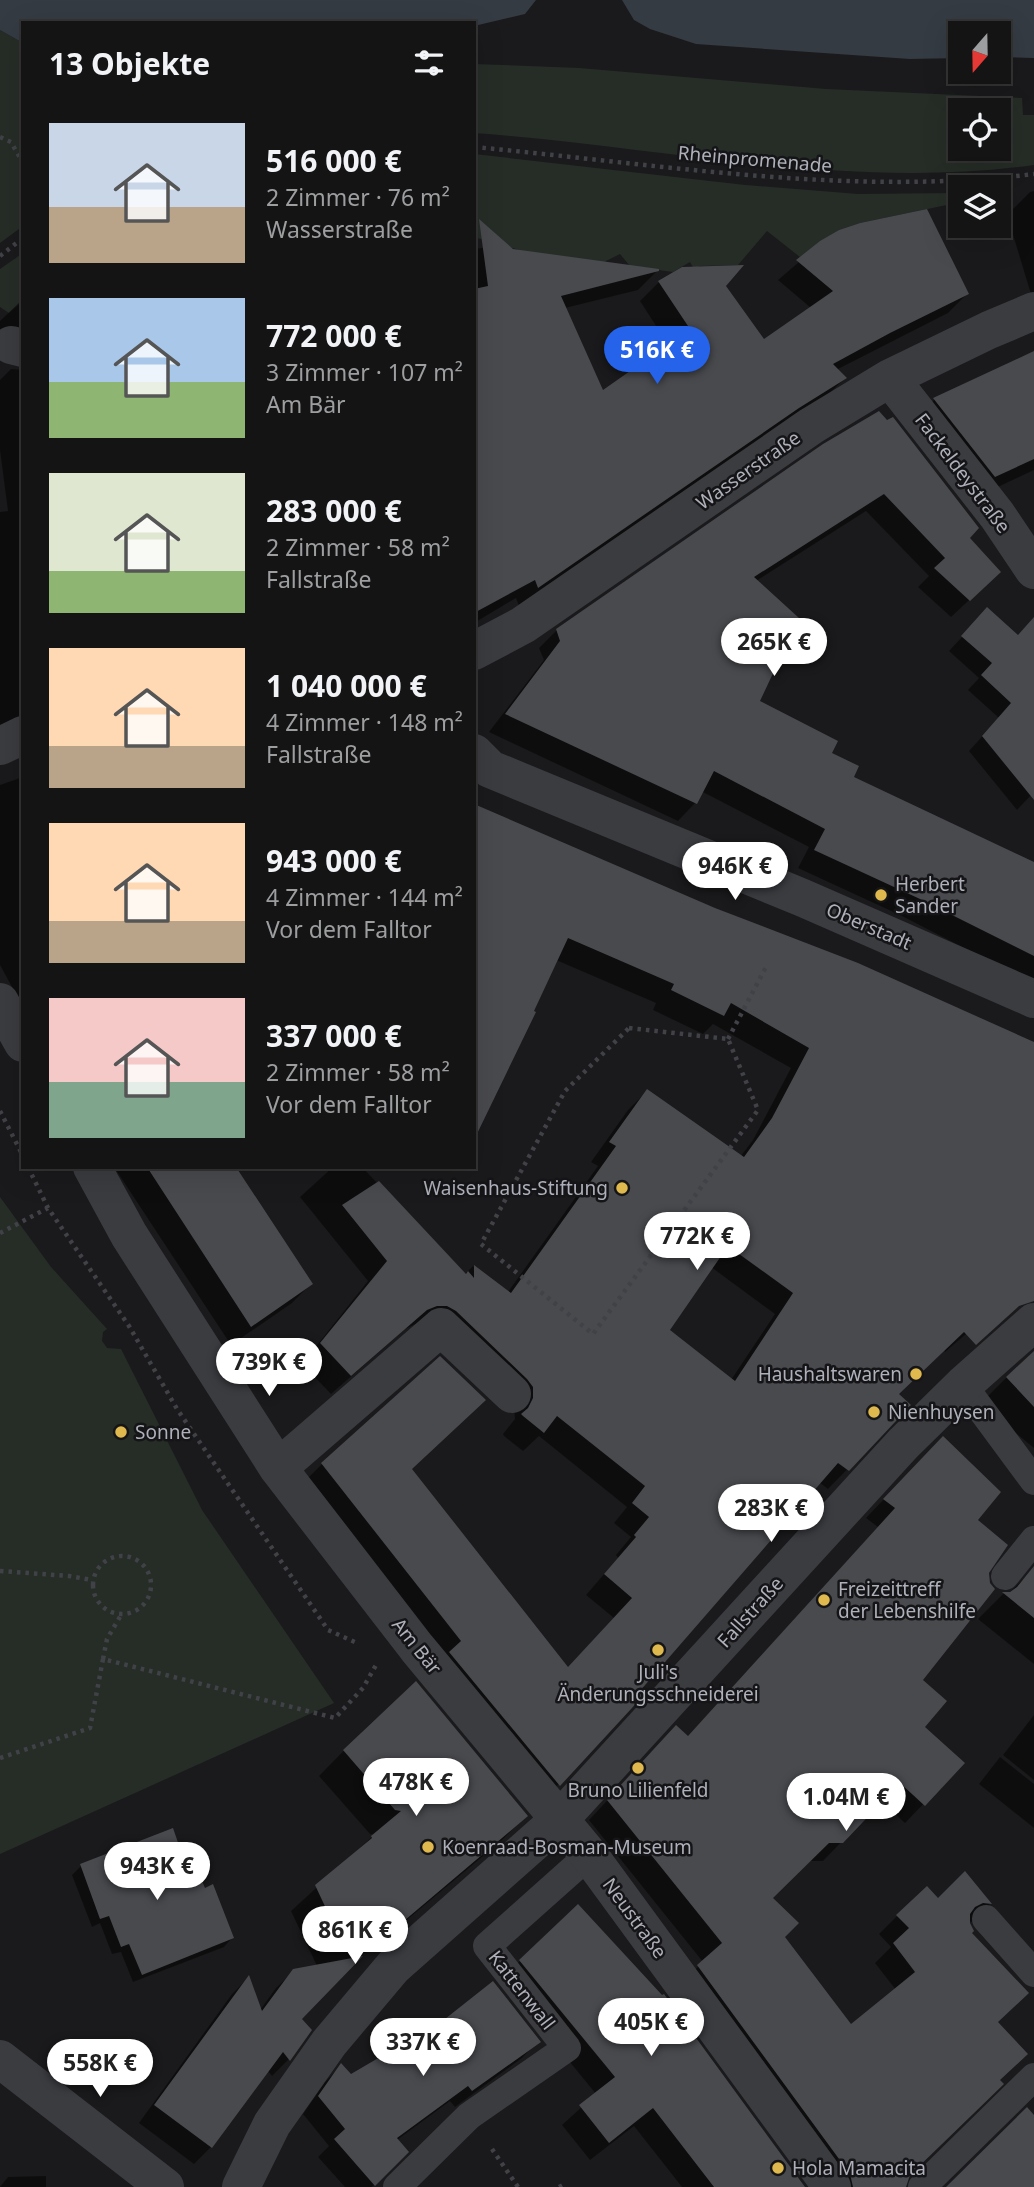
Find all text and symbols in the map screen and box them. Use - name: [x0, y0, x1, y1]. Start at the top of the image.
- north arrow: [948, 21, 1012, 84]
- map controls: [948, 21, 1011, 238]
- text: 13 Objekte: [49, 43, 210, 84]
- icon: filters: [410, 44, 448, 82]
- button: locate: [948, 98, 1011, 161]
- street label: Rheinpromenade: [677, 139, 833, 179]
- text: 516 000 €: [266, 140, 402, 181]
- icon: home: [105, 151, 189, 235]
- button: layers: [948, 175, 1011, 238]
- text: 2 Zimmer · 76 m²: [266, 181, 450, 213]
- text: Wasserstraße: [266, 213, 413, 245]
- text: 772 000 €: [266, 315, 402, 356]
- icon: home: [105, 326, 189, 410]
- pin: 516K €: [600, 326, 714, 386]
- text: 516K €: [620, 333, 694, 365]
- text: 3 Zimmer · 107 m²: [266, 356, 463, 388]
- text: Am Bär: [266, 388, 346, 420]
- street label: Fackeldeystraße: [909, 408, 1017, 538]
- street label: Wasserstraße: [691, 425, 805, 515]
- text: 283 000 €: [266, 490, 402, 531]
- icon: home: [105, 501, 189, 585]
- text: 2 Zimmer · 58 m²: [266, 531, 450, 563]
- text: Fallstraße: [266, 563, 371, 595]
- pin: 265K €: [717, 618, 831, 678]
- text: 265K €: [737, 625, 811, 657]
- text: 1 040 000 €: [266, 665, 427, 706]
- icon: home: [105, 676, 189, 760]
- text: 4 Zimmer · 148 m²: [266, 706, 463, 738]
- text: Fallstraße: [266, 738, 371, 770]
- text: 943 000 €: [266, 840, 402, 881]
- pin: 946K €: [678, 842, 792, 902]
- text: 946K €: [698, 849, 772, 881]
- icon: home: [105, 851, 189, 935]
- place label: Herbert Sander: [895, 871, 965, 919]
- text: 4 Zimmer · 144 m²: [266, 881, 463, 913]
- marker: Herbert Sander: [873, 887, 889, 903]
- street label: Oberstadt: [822, 896, 916, 956]
- text: Vor dem Falltor: [266, 913, 432, 945]
- text: 337 000 €: [266, 1015, 402, 1056]
- icon: home: [105, 1026, 189, 1110]
- text: 2 Zimmer · 58 m²: [266, 1056, 450, 1088]
- text: Vor dem Falltor: [266, 1088, 432, 1120]
- place label: Waisenhaus-Stiftung: [423, 1175, 608, 1201]
- marker: Waisenhaus-Stiftung: [614, 1180, 630, 1196]
- pin: 772K €: [640, 1212, 754, 1272]
- text: 772K €: [660, 1219, 734, 1251]
- pin: 739K €: [212, 1338, 326, 1398]
- text: 739K €: [232, 1345, 306, 1377]
- place label: Haushaltswaren: [758, 1361, 902, 1387]
- marker: Haushaltswaren: [908, 1366, 924, 1382]
- place label: Nienhuysen: [888, 1399, 995, 1425]
- marker: Nienhuysen: [866, 1404, 882, 1420]
- place label: Sonne: [135, 1419, 191, 1445]
- marker: Sonne: [113, 1424, 129, 1440]
- pin: 283K €: [714, 1484, 828, 1544]
- text: 283K €: [734, 1491, 808, 1523]
- street label: Fallstraße: [711, 1571, 789, 1653]
- place label: Freizeittreff der Lebenshilfe: [838, 1576, 976, 1624]
- marker: Freizeittreff der Lebenshilfe: [816, 1592, 832, 1608]
- street label: Am Bär: [386, 1612, 448, 1680]
- marker: Juli's Änderungsschneiderei: [650, 1642, 666, 1658]
- place label: Juli's Änderungsschneiderei: [557, 1659, 759, 1707]
- pin: 478K €: [359, 1758, 473, 1818]
- marker: Bruno Lilienfeld: [630, 1760, 646, 1776]
- text: 478K €: [379, 1765, 453, 1797]
- pin: 1.04M €: [781, 1773, 911, 1833]
- place label: Bruno Lilienfeld: [567, 1777, 709, 1803]
- text: 1.04M €: [803, 1780, 889, 1812]
- place label: Koenraad-Bosman-Museum: [442, 1834, 692, 1860]
- marker: Koenraad-Bosman-Museum: [420, 1839, 436, 1855]
- pin: 943K €: [100, 1842, 214, 1902]
- text: 943K €: [120, 1849, 194, 1881]
- street label: Neustraße: [597, 1872, 673, 1964]
- pin: 861K €: [298, 1906, 412, 1966]
- text: 861K €: [318, 1913, 392, 1945]
- street label: Kattenwall: [483, 1945, 561, 2035]
- pin: 405K €: [594, 1998, 708, 2058]
- text: 405K €: [614, 2005, 688, 2037]
- pin: 337K €: [366, 2018, 480, 2078]
- text: 337K €: [386, 2025, 460, 2057]
- pin: 558K €: [43, 2039, 157, 2099]
- text: 558K €: [63, 2046, 137, 2078]
- place label: Hola Mamacita: [792, 2155, 926, 2181]
- marker: Hola Mamacita: [770, 2160, 786, 2176]

